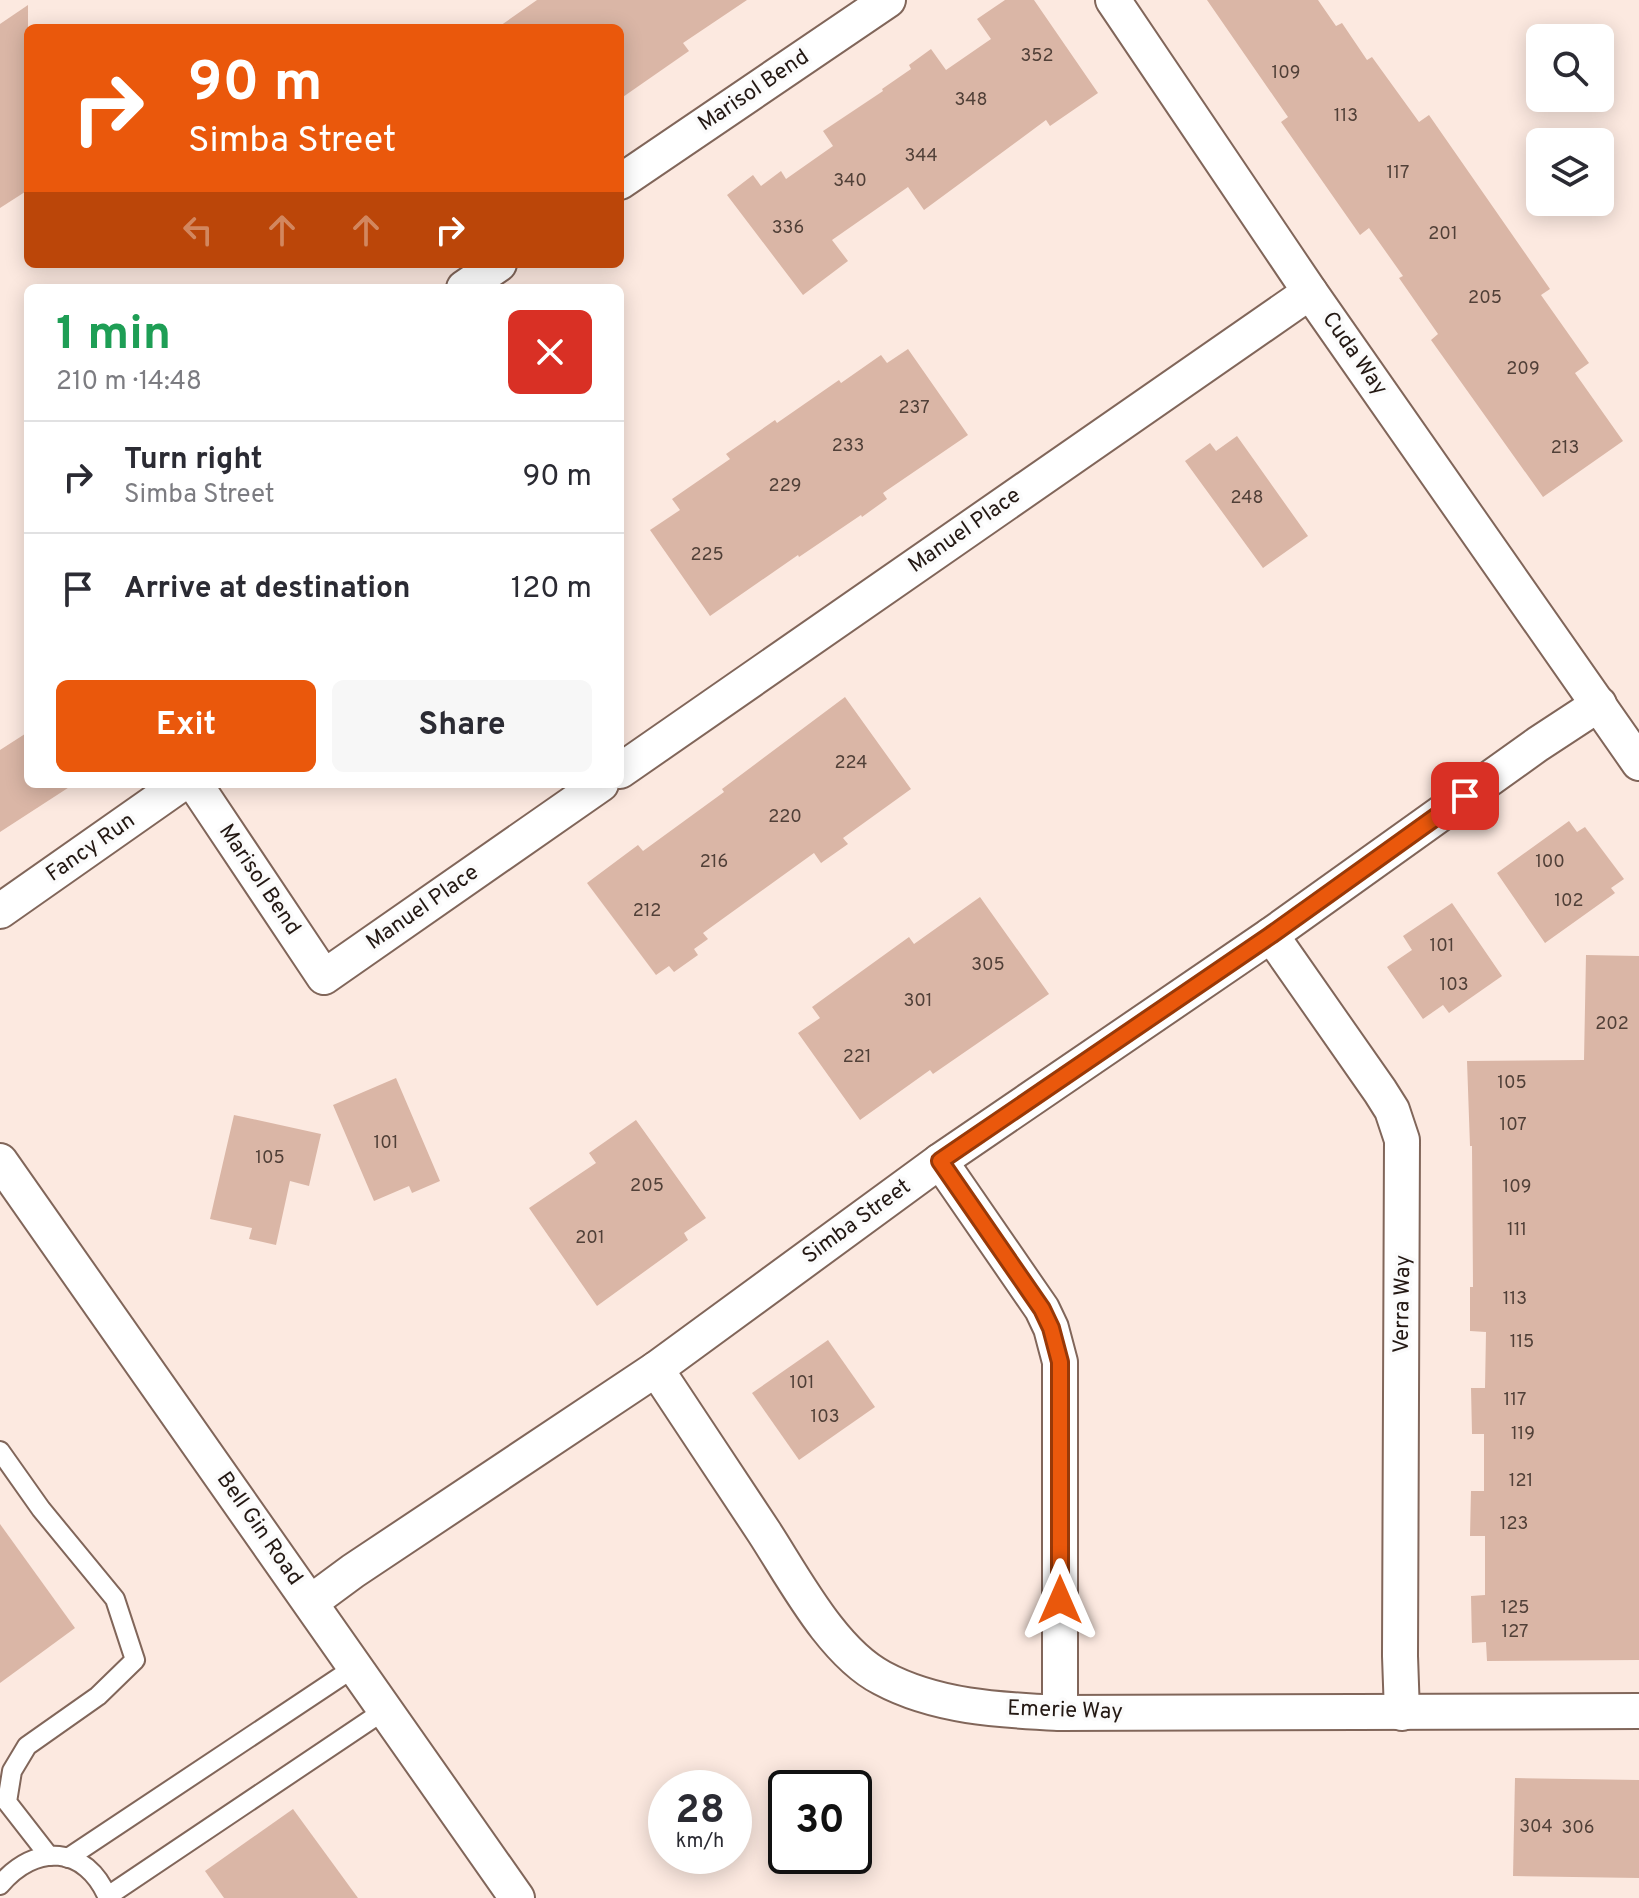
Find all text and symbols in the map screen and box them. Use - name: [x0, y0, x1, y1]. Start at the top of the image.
- map controls: [1526, 24, 1614, 216]
- button: search: [1526, 24, 1614, 112]
- street label: Marisol Bend: [693, 44, 815, 138]
- house number: 352: [1021, 45, 1053, 68]
- text: 90 m: [188, 50, 323, 120]
- icon: right: [56, 56, 160, 160]
- house number: 109: [1271, 62, 1301, 85]
- house number: 348: [954, 89, 988, 112]
- house number: 113: [1334, 105, 1358, 128]
- text: Simba Street: [188, 119, 396, 165]
- button: layers: [1526, 128, 1614, 216]
- house number: 344: [904, 145, 938, 168]
- house number: 117: [1387, 162, 1409, 185]
- house number: 340: [833, 170, 867, 193]
- icon: left: [176, 208, 220, 252]
- icon: ahead: [260, 208, 304, 252]
- icon: ahead: [344, 208, 388, 252]
- icon: right: [428, 208, 472, 252]
- house number: 336: [772, 217, 804, 240]
- house number: 201: [1428, 223, 1458, 246]
- house number: 205: [1468, 287, 1502, 310]
- text: 1 min: [56, 306, 171, 366]
- street label: Cuda Way: [1315, 307, 1393, 401]
- button: close: [508, 310, 592, 394]
- house number: 209: [1506, 358, 1540, 381]
- text: 210 m · 14:48: [56, 366, 202, 399]
- house number: 237: [898, 397, 930, 420]
- house number: 233: [832, 435, 864, 458]
- house number: 213: [1551, 437, 1579, 460]
- text: Turn right: [124, 442, 262, 479]
- icon: right: [56, 455, 100, 499]
- text: 90 m: [523, 459, 592, 496]
- house number: 229: [769, 475, 801, 498]
- text: Simba Street: [124, 479, 275, 512]
- street label: Manuel Place: [904, 482, 1026, 580]
- house number: 248: [1230, 487, 1264, 510]
- house number: 225: [690, 544, 724, 567]
- icon: arrive: [56, 567, 100, 611]
- text: Arrive at destination: [124, 571, 410, 608]
- text: 120 m: [511, 571, 592, 608]
- button: Exit: [56, 680, 316, 772]
- button: Share: [332, 680, 592, 772]
- house number: 224: [834, 752, 868, 775]
- pin: [1431, 762, 1499, 830]
- icon: arrive: [1443, 774, 1487, 818]
- house number: 220: [768, 806, 802, 829]
- street label: Fancy Run: [41, 808, 141, 888]
- street label: Marisol Bend: [212, 819, 306, 941]
- house number: 216: [700, 851, 728, 874]
- house number: 100: [1535, 851, 1565, 874]
- street label: Manuel Place: [362, 859, 484, 957]
- house number: 102: [1554, 890, 1584, 913]
- house number: 212: [633, 900, 661, 923]
- house number: 101: [1430, 935, 1454, 958]
- house number: 305: [971, 954, 1005, 977]
- house number: 103: [1439, 974, 1469, 997]
- house number: 301: [904, 990, 932, 1013]
- house number: 202: [1595, 1013, 1629, 1036]
- house number: 221: [843, 1046, 871, 1069]
- house number: 105: [1497, 1072, 1527, 1095]
- house number: 107: [1499, 1114, 1527, 1137]
- house number: 101: [374, 1132, 398, 1155]
- house number: 105: [255, 1147, 285, 1170]
- street label: Simba Street: [798, 1174, 916, 1270]
- house number: 205: [630, 1175, 664, 1198]
- house number: 109: [1502, 1176, 1532, 1199]
- house number: 111: [1507, 1219, 1527, 1242]
- house number: 201: [575, 1227, 605, 1250]
- street label: Verra Way: [1389, 1255, 1417, 1353]
- house number: 113: [1503, 1288, 1527, 1311]
- house number: 115: [1510, 1331, 1534, 1354]
- house number: 101: [790, 1372, 814, 1395]
- house number: 117: [1504, 1389, 1526, 1412]
- house number: 103: [810, 1406, 840, 1429]
- house number: 119: [1511, 1423, 1535, 1446]
- street label: Bell Gin Road: [210, 1467, 308, 1591]
- house number: 121: [1509, 1470, 1533, 1493]
- house number: 123: [1500, 1513, 1528, 1536]
- position arrow: [1018, 1558, 1102, 1642]
- house number: 125: [1501, 1597, 1529, 1620]
- house number: 127: [1502, 1621, 1528, 1644]
- street label: Emerie Way: [1007, 1695, 1123, 1727]
- speed limit sign: 30: [768, 1770, 872, 1874]
- text: 28: [675, 1787, 725, 1837]
- house number: 304: [1519, 1816, 1553, 1839]
- house number: 306: [1562, 1817, 1594, 1840]
- text: km/h: [676, 1829, 724, 1855]

